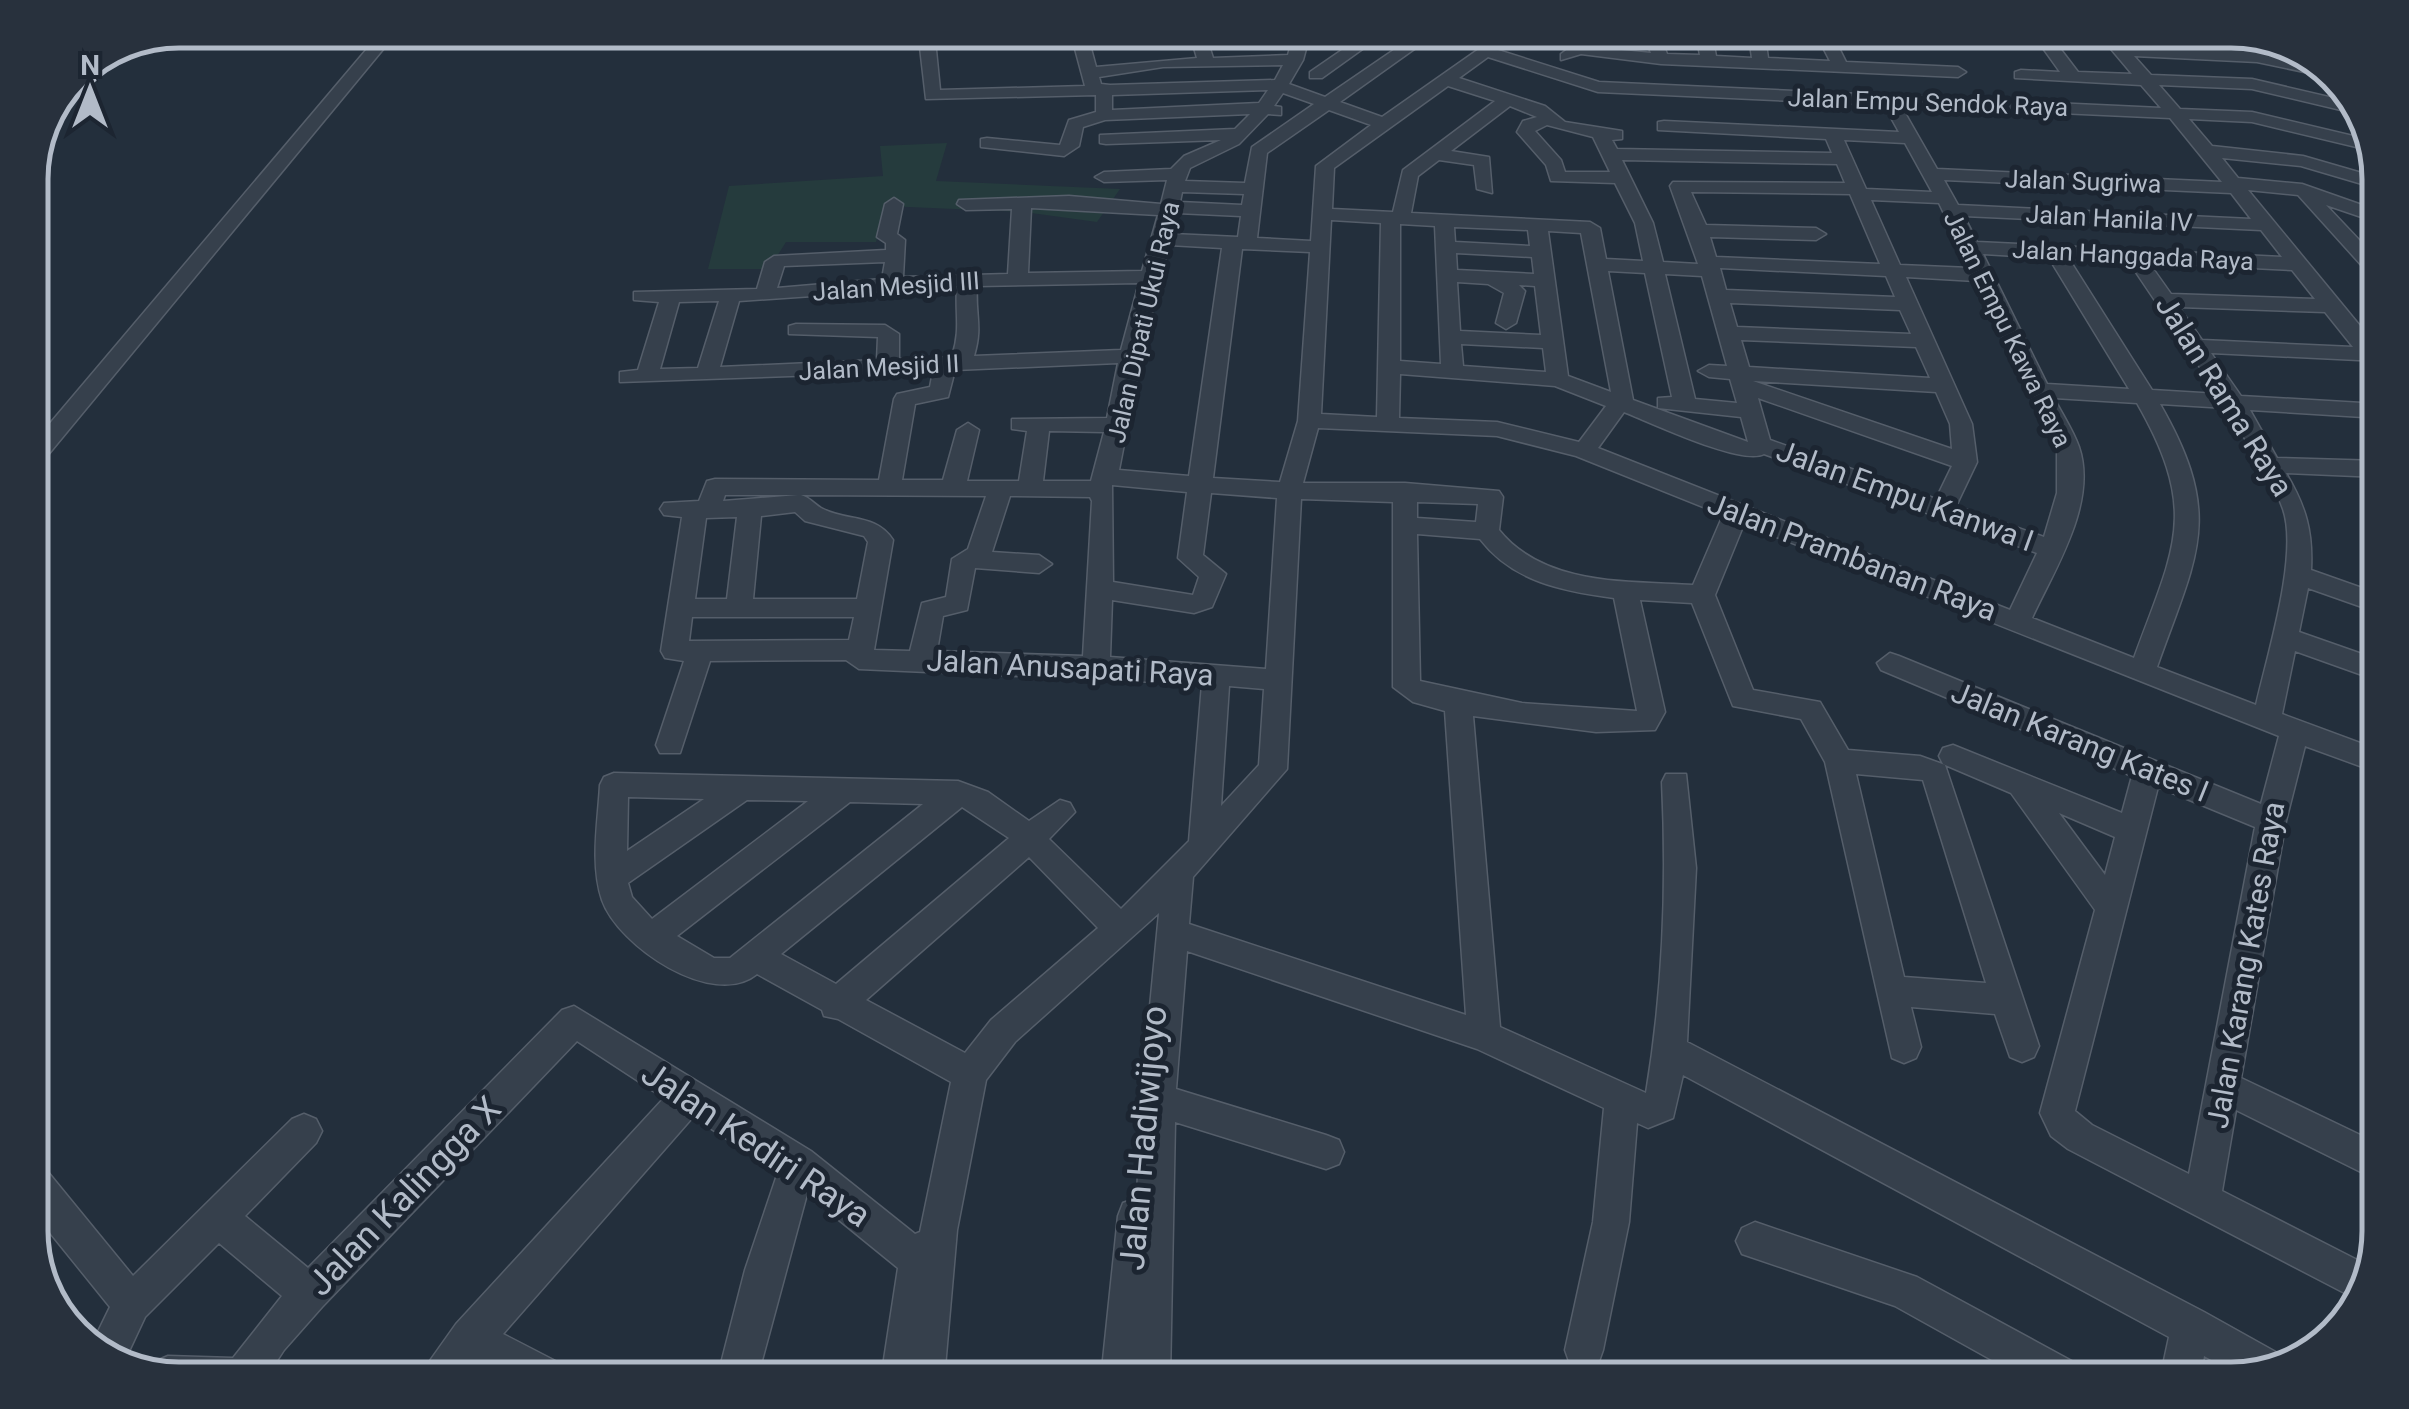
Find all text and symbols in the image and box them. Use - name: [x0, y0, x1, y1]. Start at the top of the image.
- north arrow: [40, 40, 140, 140]
- text: N: [80, 49, 100, 82]
- street label: Jalan Empu Sendok Raya: [1787, 83, 2069, 122]
- street label: Jalan Sugriwa: [2004, 164, 2162, 199]
- street label: Jalan Dipati Ukui Raya: [1102, 199, 1185, 446]
- street label: Jalan Hanila IV: [2025, 200, 2193, 237]
- street label: Jalan Empu Kawa Raya: [1938, 206, 2077, 452]
- street label: Jalan Hanggada Raya: [2011, 235, 2255, 276]
- street label: Jalan Mesjid III: [811, 266, 981, 307]
- street label: Jalan Rama Raya: [2149, 289, 2300, 503]
- street label: Jalan Mesjid II: [798, 349, 960, 386]
- street label: Jalan Empu Kanwa I: [1772, 433, 2038, 558]
- street label: Jalan Prambanan Raya: [1703, 485, 2002, 628]
- street label: Jalan Anusapati Raya: [926, 642, 1215, 693]
- street label: Jalan Karang Kates I: [1946, 674, 2214, 809]
- street label: Jalan Karang Kates Raya: [2200, 799, 2291, 1131]
- street label: Jalan Hadiwijoyo: [1112, 1004, 1175, 1272]
- street label: Jalan Kediri Raya: [634, 1053, 878, 1236]
- street label: Jalan Kalingga X: [299, 1088, 510, 1304]

